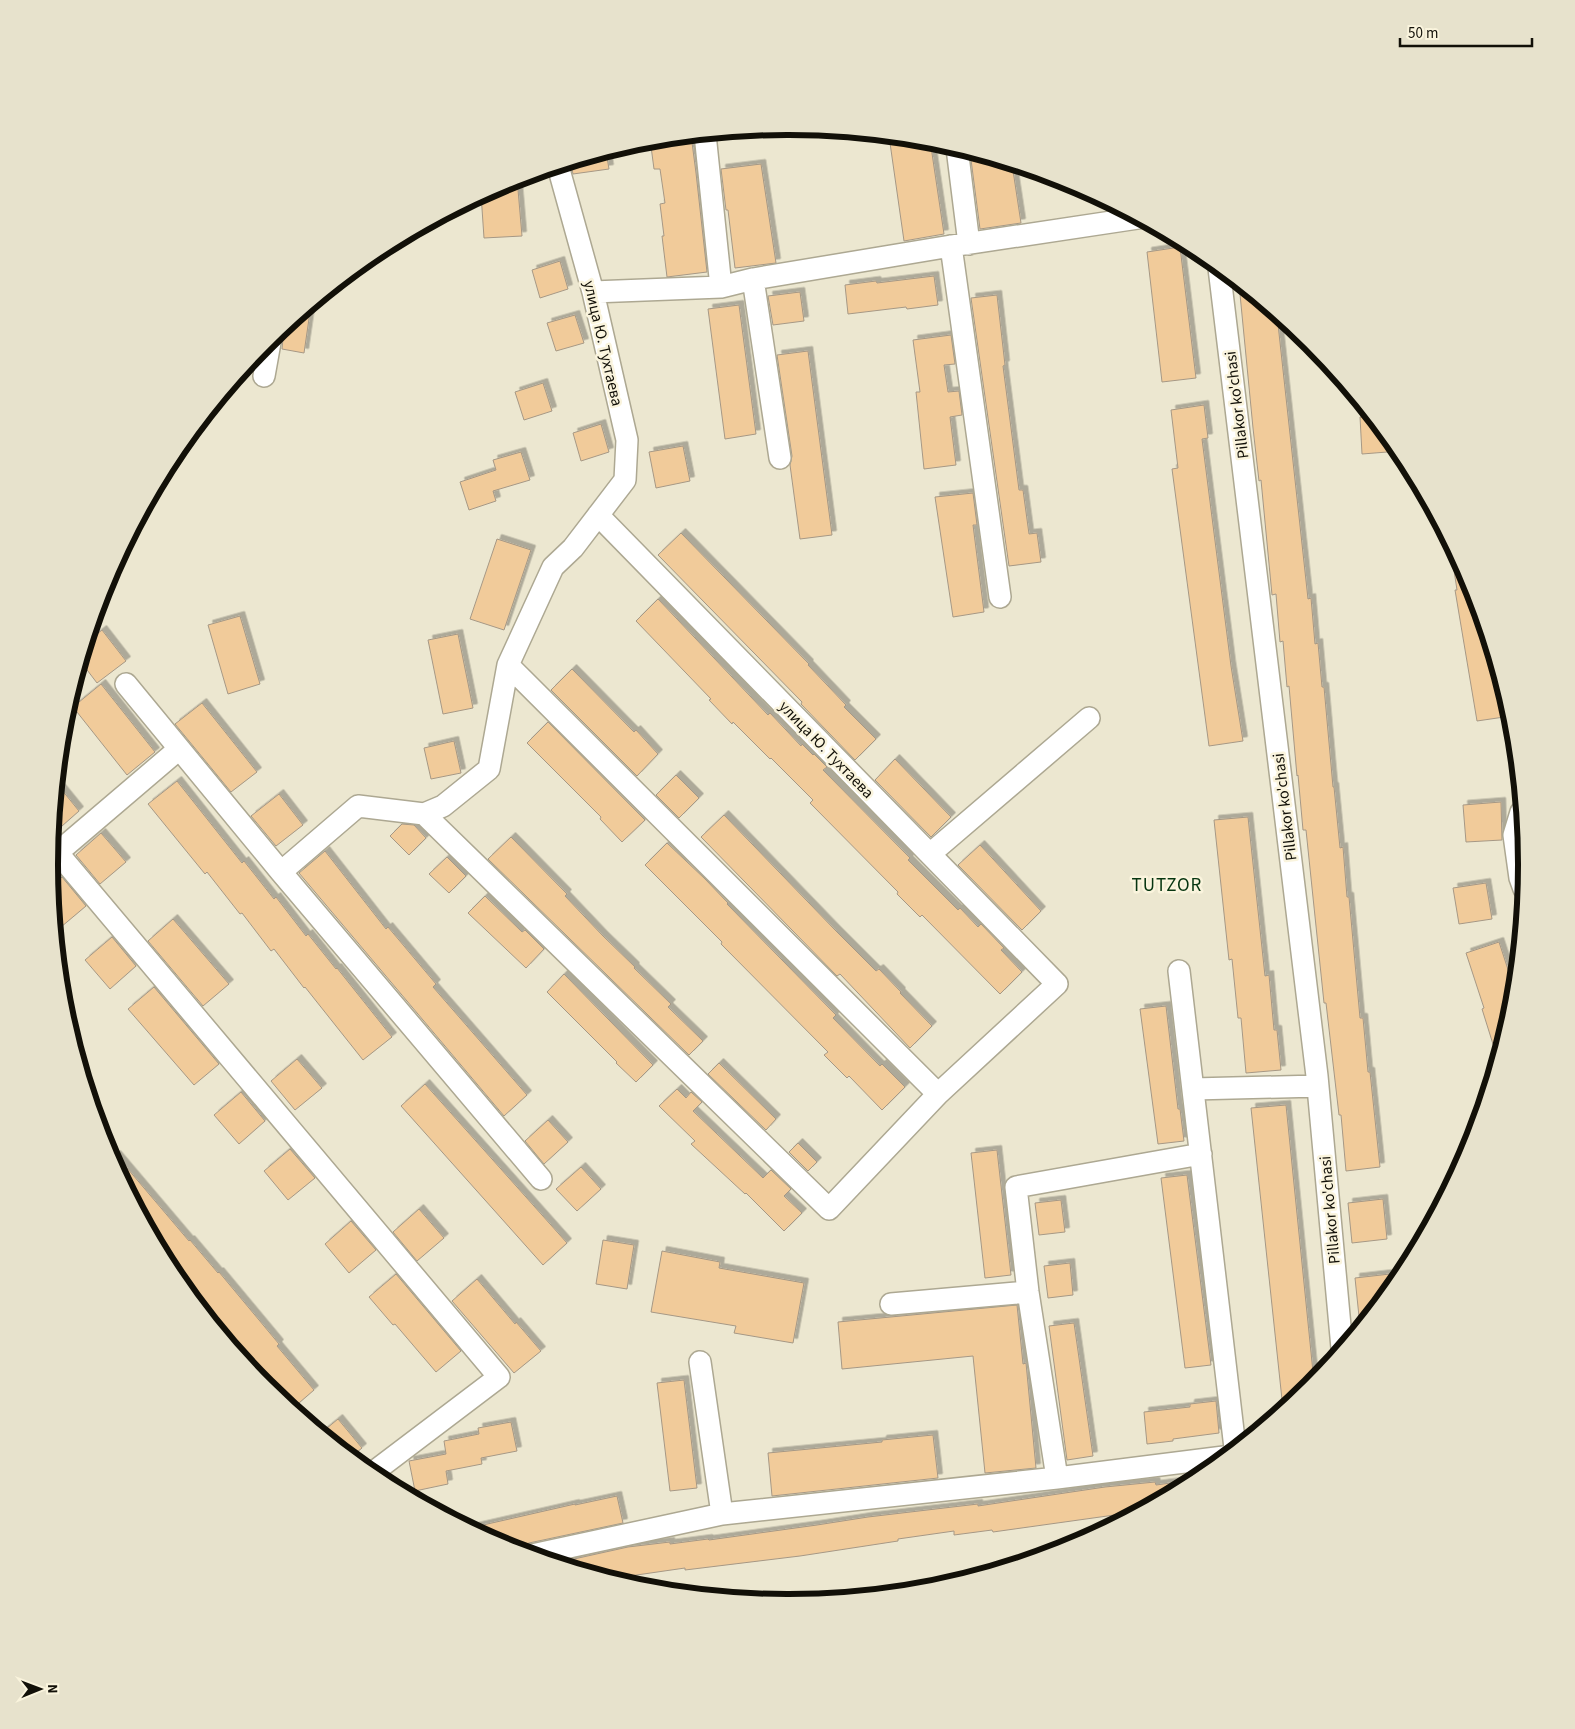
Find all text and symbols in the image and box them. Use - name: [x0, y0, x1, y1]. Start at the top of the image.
- scale bar: [1400, 15, 1532, 47]
- text: 50 m: [1408, 23, 1438, 44]
- street label: улица Ю. Тухтаева: [578, 278, 628, 408]
- street label: Pillakor ko'chasi: [1219, 350, 1255, 460]
- street label: улица Ю. Тухтаева: [774, 696, 879, 803]
- street label: Pillakor ko'chasi: [1267, 752, 1303, 862]
- district label: TUTZOR: [1132, 872, 1202, 899]
- street label: Pillakor ko'chasi: [1314, 1155, 1346, 1265]
- north arrow: [15, 1664, 65, 1714]
- text: N: [42, 1684, 62, 1694]

